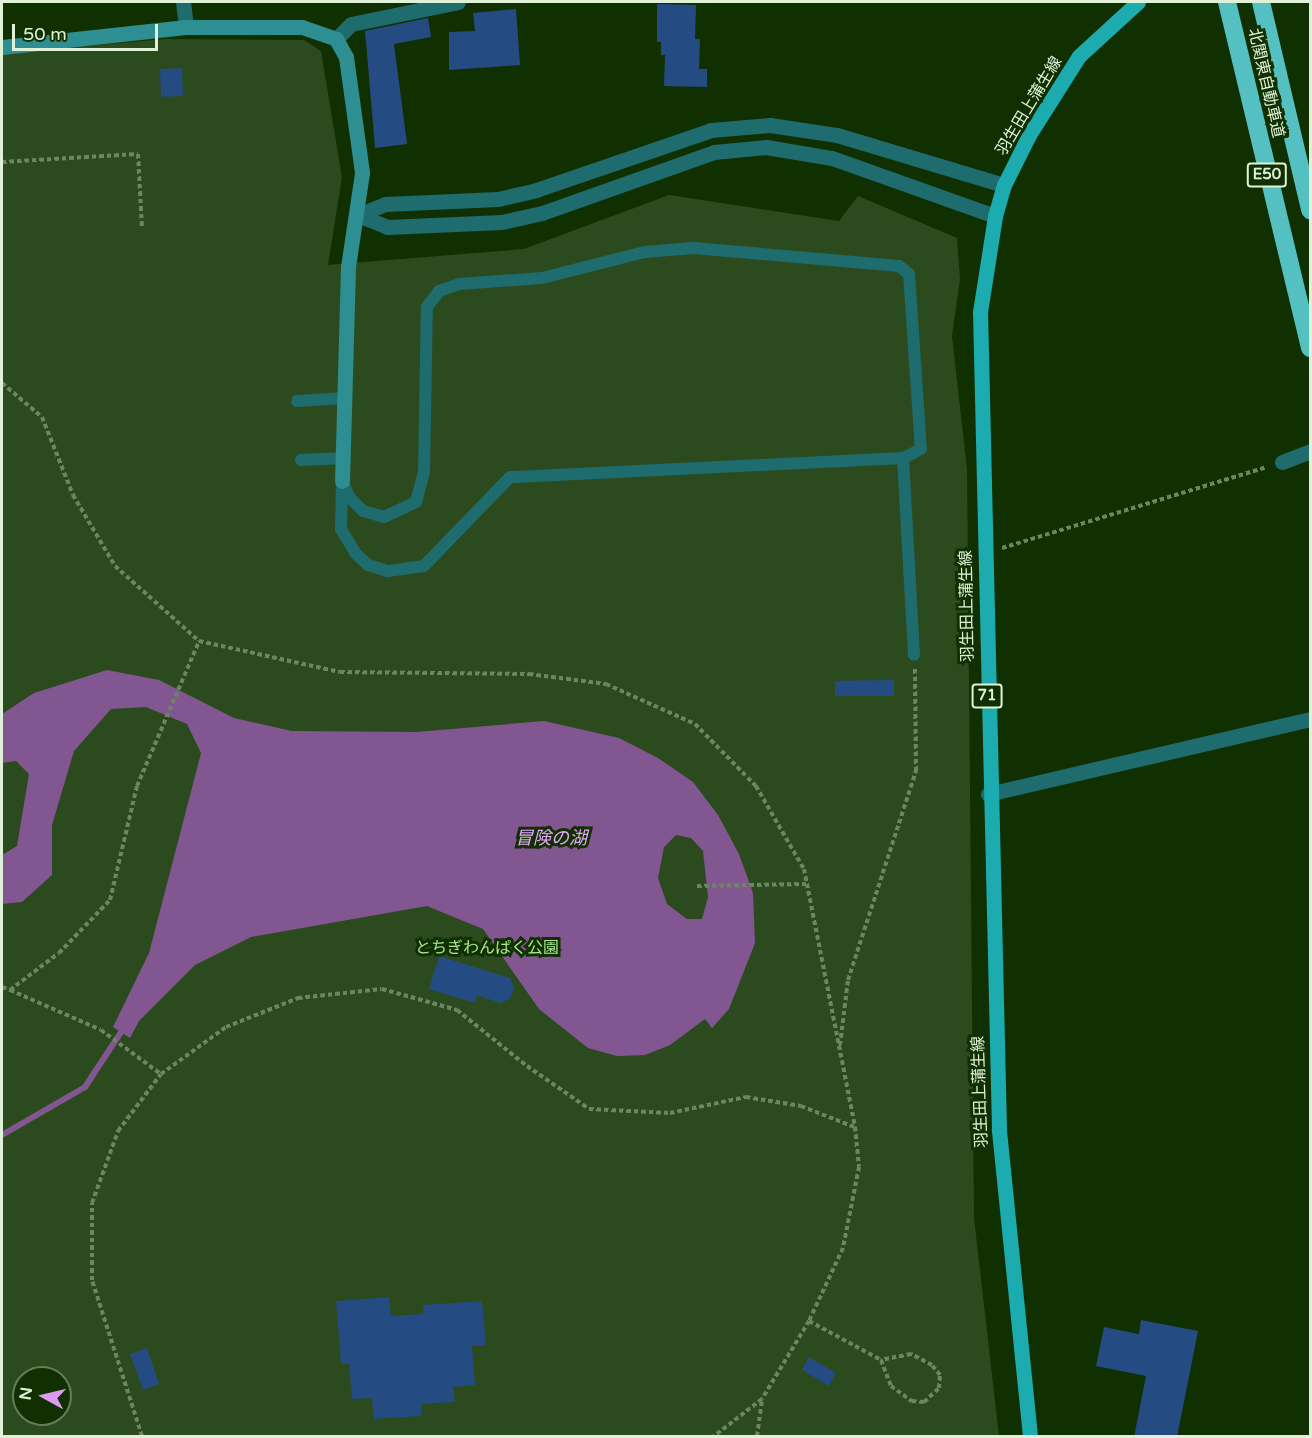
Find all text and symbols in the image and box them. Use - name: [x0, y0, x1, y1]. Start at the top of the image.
- scale bar: [15, 12, 160, 50]
- text: 50 m: [23, 23, 67, 45]
- street label: 北関東自動車道: [1244, 26, 1288, 140]
- street label: 羽生田上蒲生線: [992, 53, 1066, 159]
- road number: E50: [1246, 163, 1288, 187]
- street label: 羽生田上蒲生線: [956, 550, 978, 662]
- road number: 71: [970, 684, 1004, 708]
- water label: 冒険の湖: [515, 827, 587, 849]
- park label: とちぎわんぱく公園: [415, 938, 559, 958]
- street label: 羽生田上蒲生線: [968, 1036, 992, 1148]
- north arrow: [12, 1366, 72, 1426]
- text: N: [15, 1386, 37, 1402]

